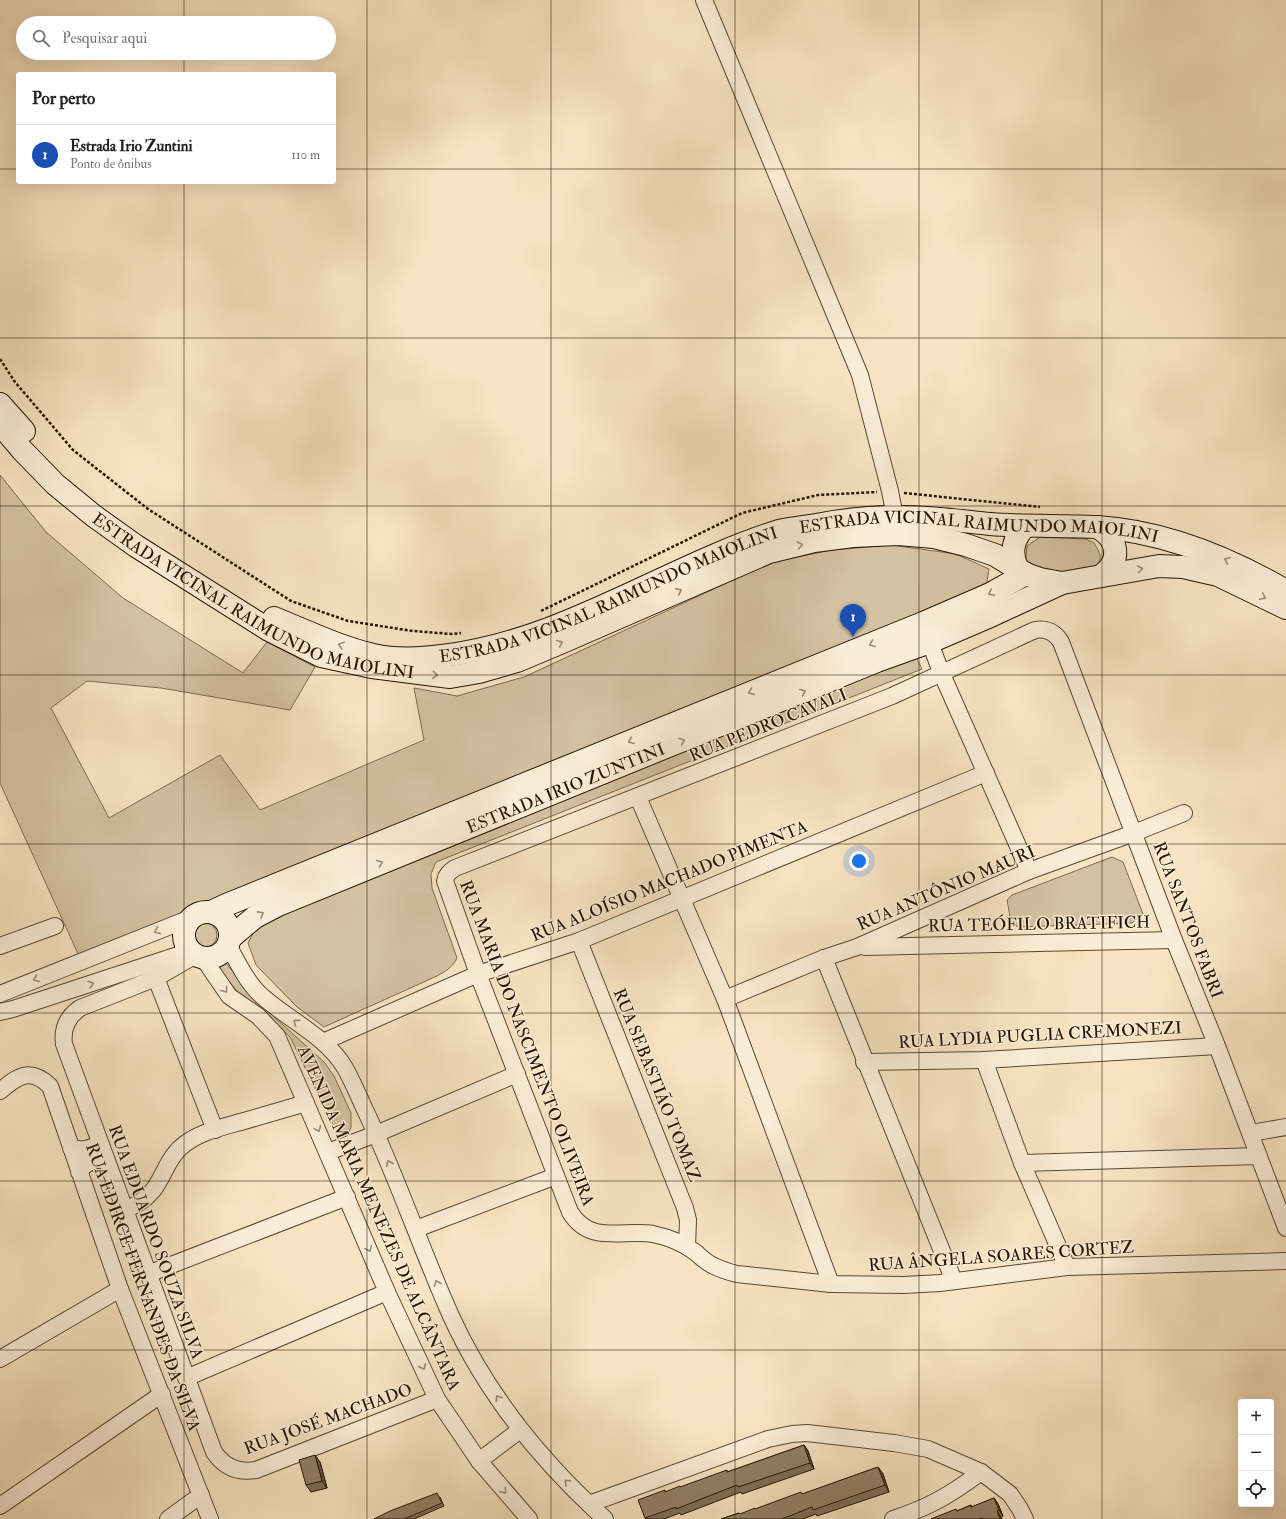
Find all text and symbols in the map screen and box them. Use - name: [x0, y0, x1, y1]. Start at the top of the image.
- search box: [16, 16, 336, 60]
- icon: search: [30, 27, 52, 49]
- text: Pesquisar aqui: [62, 29, 147, 48]
- text: Por perto: [32, 88, 95, 109]
- text: Estrada Irio Zuntini: [70, 137, 192, 156]
- text: 1: [43, 147, 47, 163]
- text: 110 m: [291, 147, 320, 163]
- text: Ponto de ônibus: [70, 156, 152, 172]
- street label: ESTRADA VICINAL RAIMUNDO MAIOLINI: [798, 506, 1161, 547]
- street label: ESTRADA VICINAL RAIMUNDO MAIOLINI: [88, 508, 416, 683]
- street label: ESTRADA VICINAL RAIMUNDO MAIOLINI: [438, 522, 780, 667]
- one-way arrow: [796, 541, 803, 549]
- one-way arrow: [1223, 557, 1230, 565]
- one-way arrow: [1136, 566, 1143, 574]
- one-way arrow: [675, 588, 682, 596]
- one-way arrow: [988, 588, 996, 596]
- one-way arrow: [1259, 592, 1267, 600]
- pin: 1: [840, 604, 866, 637]
- one-way arrow: [868, 639, 875, 647]
- one-way arrow: [556, 640, 563, 648]
- one-way arrow: [338, 641, 345, 649]
- one-way arrow: [432, 670, 438, 679]
- street label: RUA PEDRO CAVALI: [686, 684, 850, 766]
- one-way arrow: [748, 687, 755, 695]
- one-way arrow: [799, 688, 806, 696]
- one-way arrow: [627, 736, 634, 744]
- one-way arrow: [679, 737, 686, 745]
- street label: ESTRADA IRIO ZUNTINI: [463, 738, 668, 838]
- street label: RUA ALOÍSIO MACHADO PIMENTA: [527, 815, 810, 946]
- street label: RUA SANTOS FABRI: [1148, 839, 1228, 1001]
- street label: RUA ANTÔNIO MAURI: [853, 840, 1038, 935]
- your location: [849, 851, 869, 871]
- one-way arrow: [377, 860, 384, 868]
- street label: RUA MARIA DO NASCIMENTO OLIVEIRA: [455, 877, 599, 1209]
- street label: RUA TEÓFILO BRATIFICH: [928, 911, 1150, 936]
- one-way arrow: [257, 912, 264, 919]
- one-way arrow: [153, 926, 161, 934]
- one-way arrow: [32, 975, 39, 983]
- one-way arrow: [87, 980, 94, 989]
- street label: RUA SEBASTIÃO TOMAZ: [609, 985, 706, 1185]
- one-way arrow: [220, 986, 228, 993]
- street label: RUA LYDIA PUGLIA CREMONEZI: [898, 1017, 1182, 1053]
- one-way arrow: [294, 1020, 301, 1027]
- street label: AVENIDA MARIA MENEZES DE ALCÂNTARA: [293, 1041, 466, 1394]
- street label: RUA EDUARDO SOUZA SILVA: [104, 1122, 208, 1362]
- one-way arrow: [313, 1125, 321, 1133]
- street label: RUA EDIRCE FERNANDES DA SILVA: [81, 1140, 205, 1434]
- one-way arrow: [385, 1159, 393, 1166]
- street label: RUA ÂNGELA SOARES CORTEZ: [867, 1235, 1135, 1276]
- one-way arrow: [364, 1245, 372, 1252]
- one-way arrow: [434, 1280, 442, 1287]
- one-way arrow: [418, 1363, 426, 1371]
- street label: RUA JOSÉ MACHADO: [241, 1378, 415, 1460]
- one-way arrow: [495, 1395, 503, 1402]
- map controls: [1238, 1399, 1274, 1507]
- button: +: [1238, 1399, 1274, 1435]
- button: −: [1238, 1435, 1274, 1471]
- button: locate: [1238, 1471, 1274, 1507]
- one-way arrow: [564, 1480, 572, 1487]
- one-way arrow: [499, 1486, 506, 1493]

